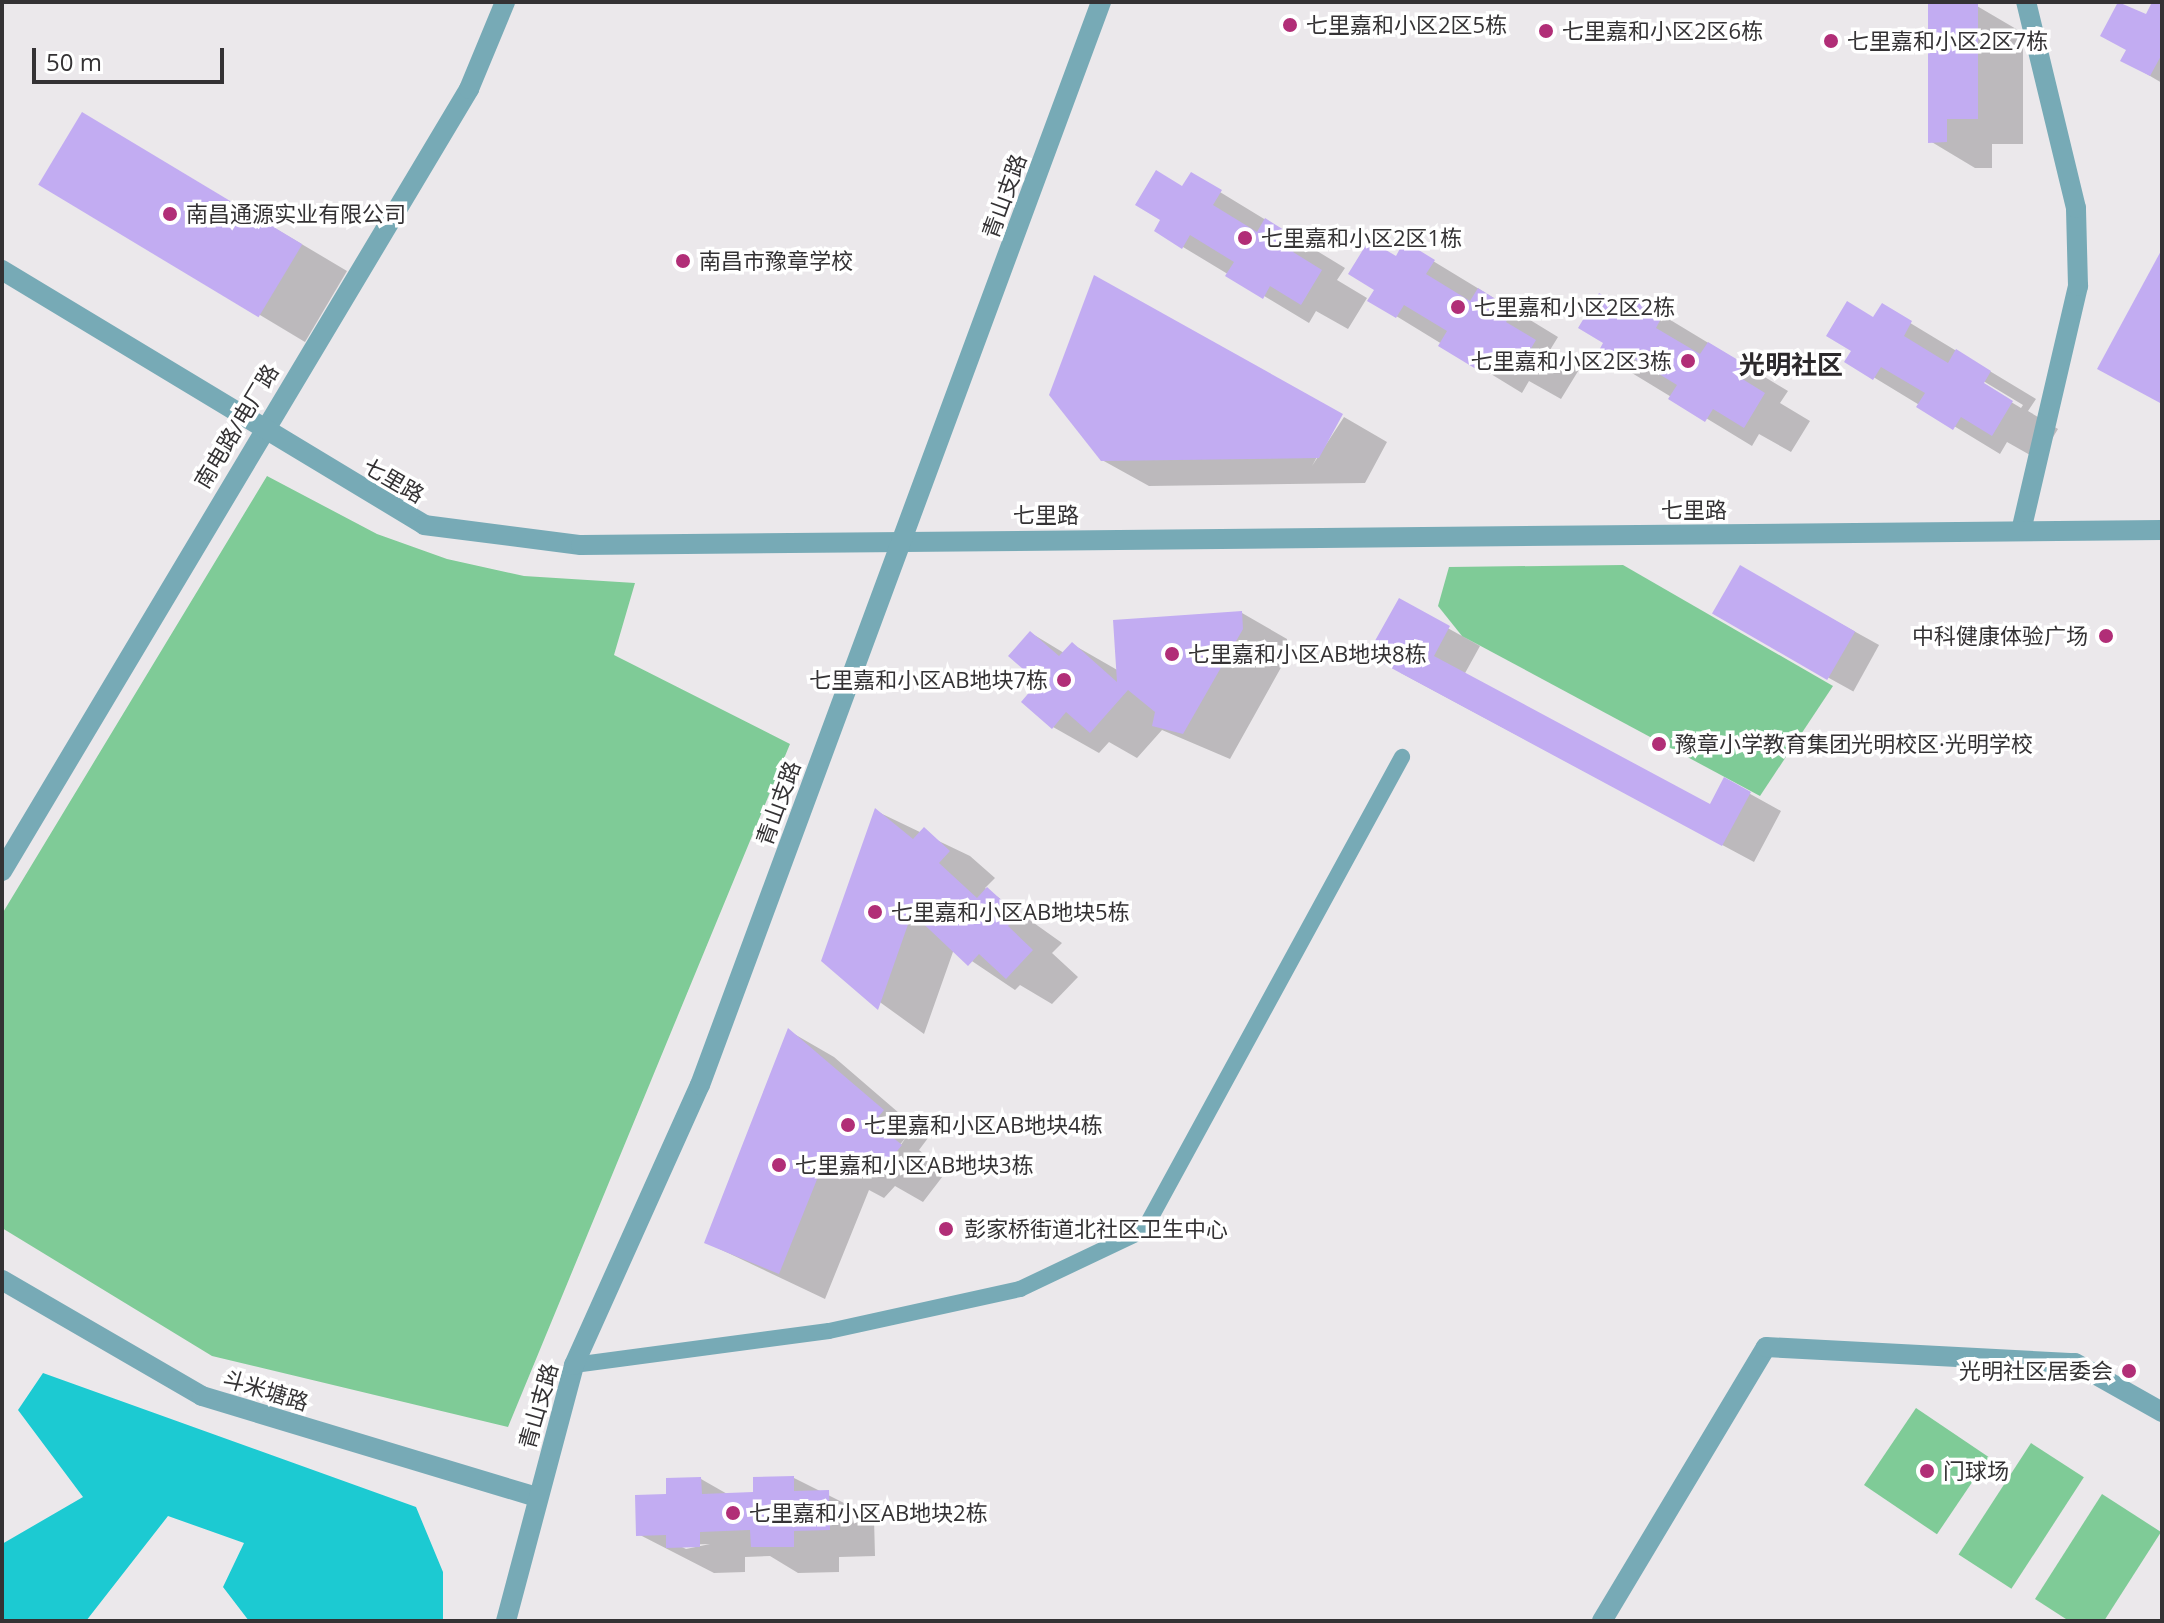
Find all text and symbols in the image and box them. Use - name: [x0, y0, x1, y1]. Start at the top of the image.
- place label: 七里嘉和小区2区5栋: [1306, 12, 1507, 38]
- marker: 七里嘉和小区2区5栋: [1281, 16, 1299, 34]
- place label: 七里嘉和小区2区6栋: [1562, 18, 1763, 44]
- marker: 七里嘉和小区2区6栋: [1537, 22, 1555, 40]
- place label: 七里嘉和小区2区7栋: [1847, 28, 2048, 54]
- scale bar: [36, 32, 228, 82]
- marker: 七里嘉和小区2区7栋: [1822, 32, 1840, 50]
- text: 50 m: [46, 45, 102, 78]
- street label: 青山支路: [977, 150, 1031, 242]
- place label: 南昌通源实业有限公司: [186, 201, 406, 227]
- marker: 南昌通源实业有限公司: [161, 205, 179, 223]
- place label: 七里嘉和小区2区1栋: [1261, 225, 1462, 251]
- marker: 七里嘉和小区2区1栋: [1236, 229, 1254, 247]
- place label: 南昌市豫章学校: [699, 248, 853, 274]
- marker: 南昌市豫章学校: [674, 252, 692, 270]
- place label: 七里嘉和小区2区2栋: [1474, 294, 1675, 320]
- marker: 七里嘉和小区2区2栋: [1449, 298, 1467, 316]
- place label: 七里嘉和小区2区3栋: [1471, 348, 1672, 374]
- district label: 光明社区: [1739, 349, 1843, 381]
- marker: 七里嘉和小区2区3栋: [1679, 352, 1697, 370]
- street label: 南电路/电厂路: [189, 359, 283, 493]
- street label: 七里路: [359, 452, 429, 508]
- street label: 七里路: [1661, 497, 1727, 523]
- street label: 七里路: [1013, 502, 1079, 528]
- place label: 中科健康体验广场: [1912, 623, 2088, 649]
- marker: 中科健康体验广场: [2095, 625, 2117, 647]
- place label: 七里嘉和小区AB地块8栋: [1188, 641, 1427, 667]
- marker: 七里嘉和小区AB地块8栋: [1163, 645, 1181, 663]
- place label: 七里嘉和小区AB地块7栋: [809, 667, 1048, 693]
- marker: 七里嘉和小区AB地块7栋: [1055, 671, 1073, 689]
- place label: 豫章小学教育集团光明校区·光明学校: [1675, 731, 2033, 757]
- marker: 豫章小学教育集团光明校区·光明学校: [1650, 735, 1668, 753]
- street label: 青山支路: [751, 757, 805, 849]
- place label: 七里嘉和小区AB地块5栋: [891, 899, 1130, 925]
- marker: 七里嘉和小区AB地块5栋: [866, 903, 884, 921]
- place label: 七里嘉和小区AB地块4栋: [864, 1112, 1103, 1138]
- marker: 七里嘉和小区AB地块4栋: [839, 1116, 857, 1134]
- place label: 七里嘉和小区AB地块3栋: [795, 1152, 1034, 1178]
- marker: 七里嘉和小区AB地块3栋: [770, 1156, 788, 1174]
- place label: 彭家桥街道北社区卫生中心: [964, 1216, 1228, 1242]
- marker: 彭家桥街道北社区卫生中心: [935, 1218, 957, 1240]
- place label: 光明社区居委会: [1959, 1358, 2113, 1384]
- street label: 青山支路: [513, 1360, 563, 1452]
- marker: 光明社区居委会: [2120, 1362, 2138, 1380]
- street label: 斗米塘路: [220, 1365, 312, 1415]
- place label: 门球场: [1943, 1458, 2009, 1484]
- marker: 门球场: [1918, 1462, 1936, 1480]
- place label: 七里嘉和小区AB地块2栋: [749, 1500, 988, 1526]
- marker: 七里嘉和小区AB地块2栋: [724, 1504, 742, 1522]

